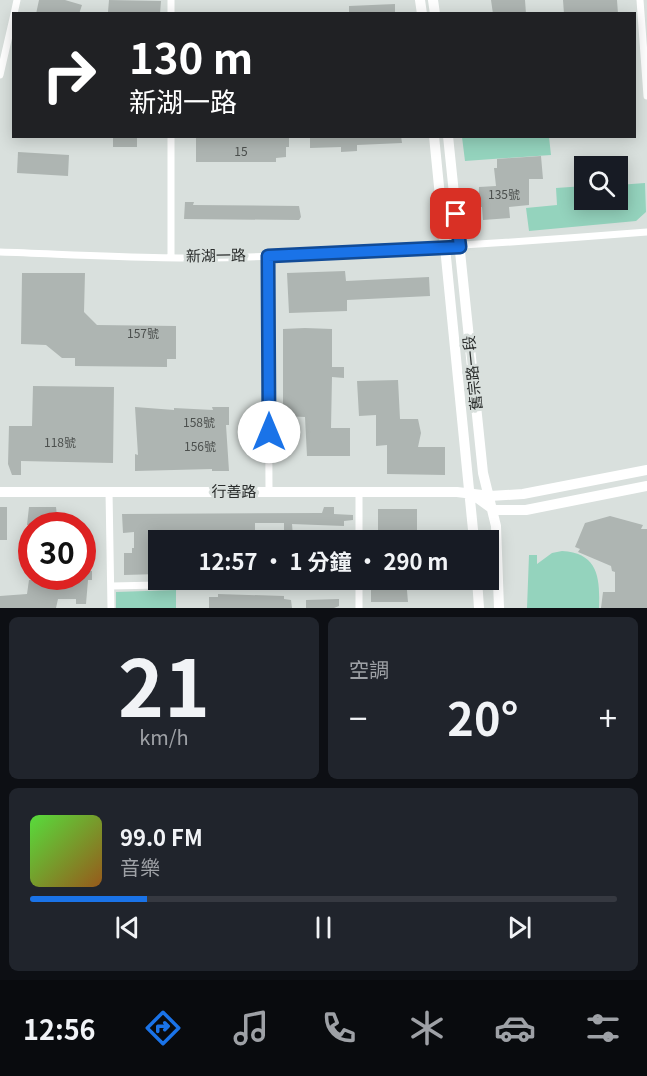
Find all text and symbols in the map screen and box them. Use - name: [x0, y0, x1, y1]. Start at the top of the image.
- text: 130 m: [129, 25, 253, 86]
- icon: right: [30, 36, 108, 114]
- text: 新湖一路: [129, 81, 237, 120]
- house number: 15: [234, 142, 248, 159]
- map controls: [574, 156, 628, 210]
- button: search: [574, 156, 628, 210]
- house number: 135號: [488, 185, 520, 202]
- pin: [430, 188, 481, 239]
- icon: arrive: [439, 197, 472, 230]
- street label: 新湖一路: [186, 243, 246, 266]
- house number: 157號: [127, 324, 159, 341]
- street label: 舊宗路一段: [457, 335, 486, 412]
- position arrow: [237, 400, 301, 464]
- house number: 158號: [183, 413, 215, 430]
- house number: 118號: [44, 433, 76, 450]
- house number: 156號: [184, 437, 216, 454]
- street label: 行善路: [211, 480, 257, 501]
- speed limit sign: 30: [18, 512, 96, 590]
- text: 12:57 · 1 分鐘 · 290 m: [198, 544, 449, 576]
- text: 21: [118, 627, 210, 739]
- text: 空調: [349, 654, 389, 683]
- text: 20°: [447, 684, 519, 749]
- text: −: [349, 693, 367, 741]
- text: +: [599, 693, 617, 741]
- text: km/h: [139, 722, 189, 751]
- text: 99.0 FM: [120, 820, 203, 852]
- text: 音樂: [120, 852, 160, 881]
- icon: previous: [111, 911, 144, 944]
- icon: pause: [307, 911, 340, 944]
- icon: next: [503, 911, 536, 944]
- icon: directions: [142, 1007, 184, 1049]
- icon: music: [230, 1007, 272, 1049]
- icon: phone: [318, 1007, 360, 1049]
- icon: climate: [406, 1007, 448, 1049]
- icon: car: [494, 1007, 536, 1049]
- icon: filters: [582, 1007, 624, 1049]
- text: 12:56: [23, 1009, 96, 1048]

